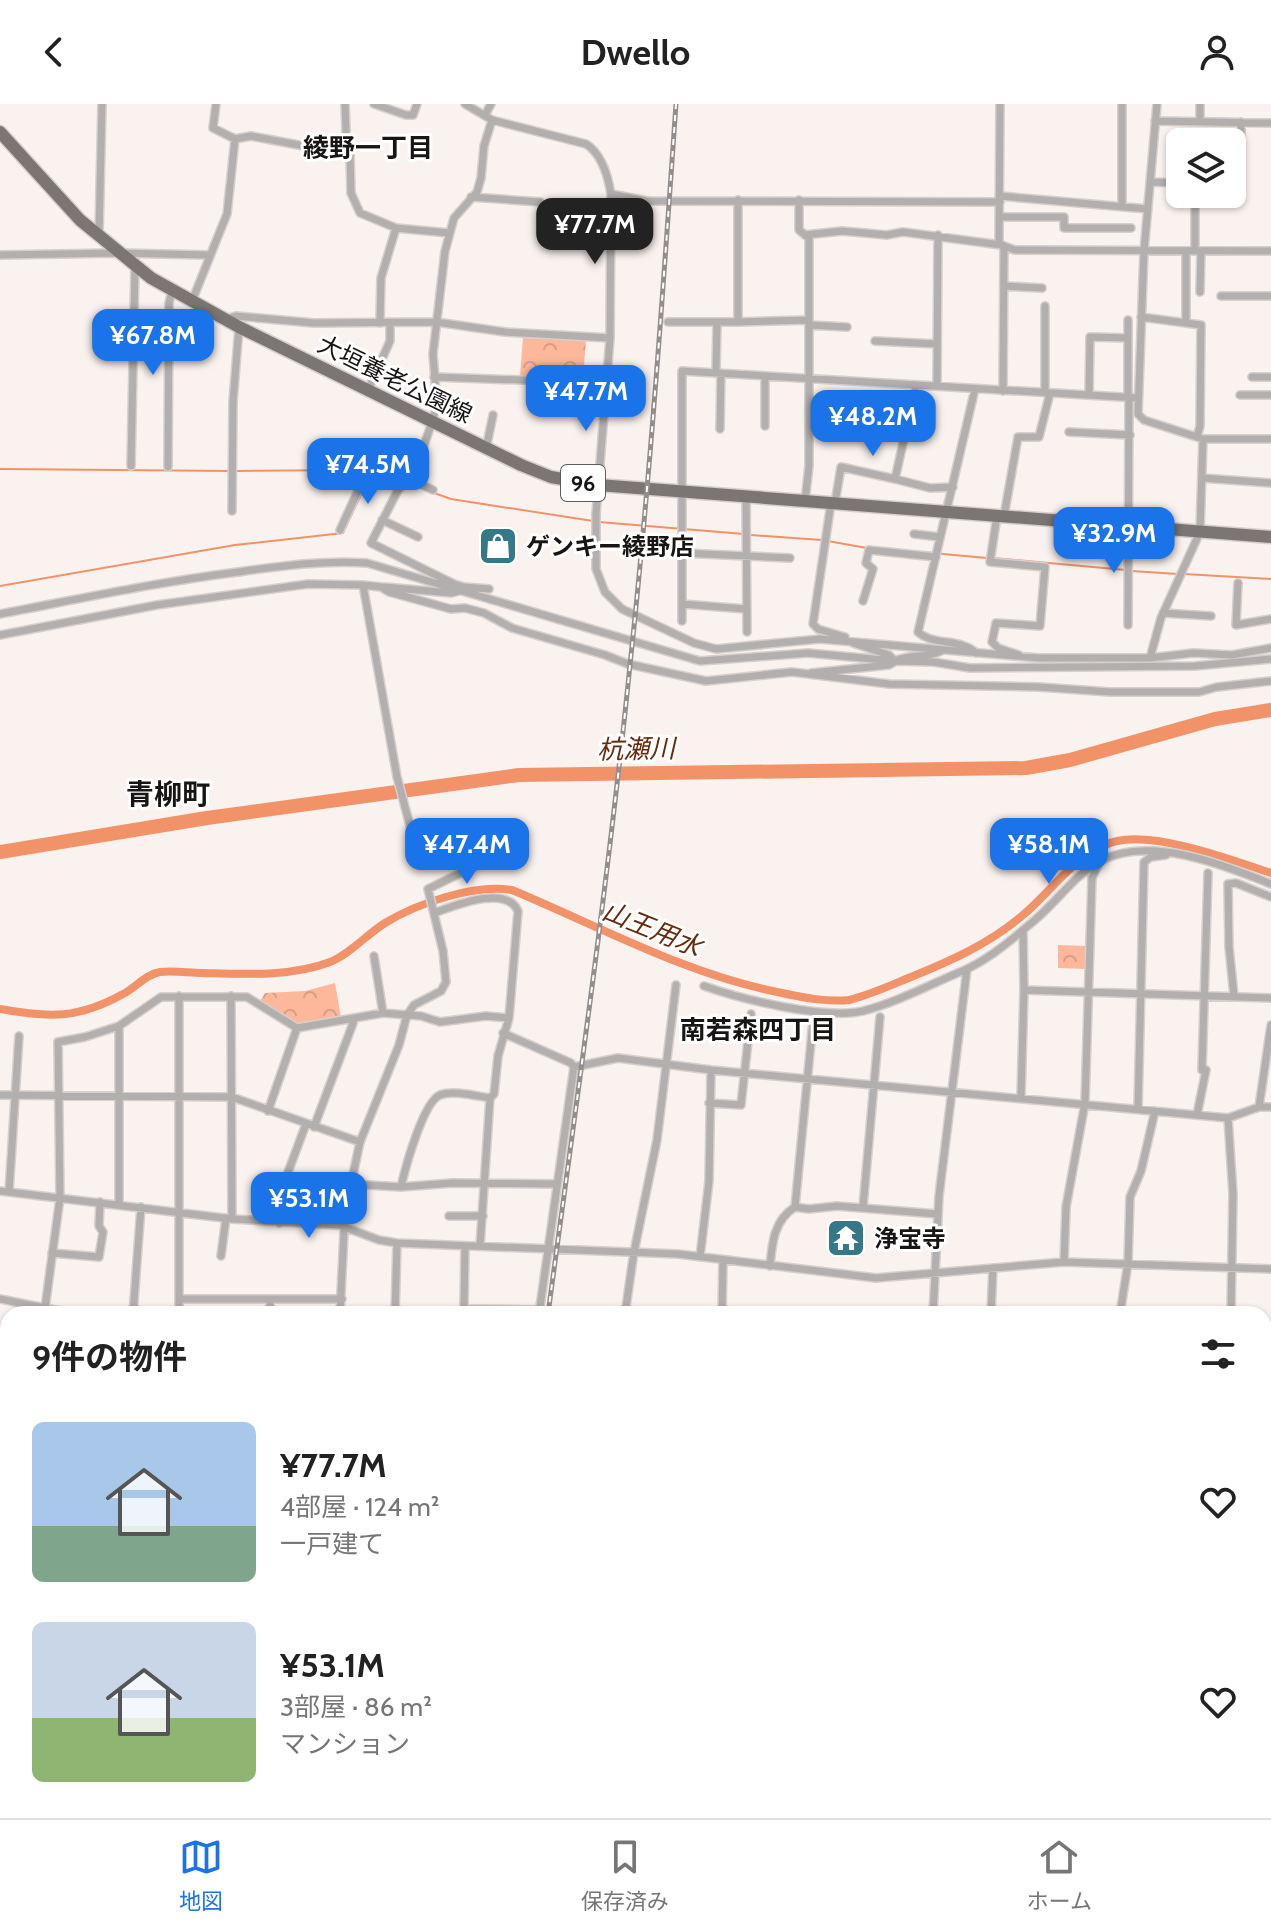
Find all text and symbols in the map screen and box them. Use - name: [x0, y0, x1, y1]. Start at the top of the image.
- icon: back: [32, 30, 76, 74]
- text: Dwello: [581, 30, 690, 74]
- icon: person: [1195, 30, 1239, 74]
- map controls: [1166, 128, 1246, 208]
- button: layers: [1166, 128, 1246, 208]
- district label: 綾野一丁目: [303, 132, 433, 164]
- pin: ¥77.7M: [530, 198, 660, 266]
- text: ¥77.7M: [554, 208, 636, 240]
- pin: ¥67.8M: [88, 309, 218, 377]
- text: ¥67.8M: [110, 319, 196, 351]
- street label: 大垣養老公園線: [313, 329, 477, 429]
- pin: ¥47.7M: [521, 365, 651, 433]
- text: ¥47.7M: [544, 375, 628, 407]
- pin: ¥48.2M: [808, 390, 938, 458]
- text: ¥48.2M: [829, 400, 917, 432]
- pin: ¥74.5M: [303, 438, 433, 506]
- text: ¥74.5M: [325, 448, 411, 480]
- road number: 96: [561, 465, 605, 501]
- pin: ¥32.9M: [1049, 507, 1179, 575]
- text: ¥32.9M: [1072, 517, 1156, 549]
- shop icon: ゲンキー綾野店: [477, 525, 519, 567]
- place label: ゲンキー綾野店: [526, 532, 694, 561]
- water label: 杭瀬川: [597, 732, 678, 766]
- district label: 青柳町: [126, 777, 210, 811]
- pin: ¥47.4M: [402, 818, 532, 886]
- pin: ¥58.1M: [984, 818, 1114, 886]
- text: ¥47.4M: [423, 828, 511, 860]
- text: ¥58.1M: [1008, 828, 1090, 860]
- water label: 山王用水: [598, 895, 709, 964]
- district label: 南若森四丁目: [680, 1014, 836, 1046]
- pin: ¥53.1M: [244, 1172, 374, 1240]
- text: ¥53.1M: [269, 1182, 349, 1214]
- temple icon: 浄宝寺: [825, 1217, 867, 1259]
- place label: 浄宝寺: [874, 1224, 946, 1253]
- icon: filters: [1196, 1332, 1240, 1376]
- text: 9件の物件: [32, 1336, 187, 1378]
- text: ¥77.7M: [280, 1444, 387, 1486]
- icon: home: [96, 1454, 192, 1550]
- icon: heart: [1196, 1480, 1240, 1524]
- text: 4部屋 · 124 m²: [280, 1491, 439, 1523]
- text: 一戸建て: [280, 1528, 384, 1560]
- text: ¥53.1M: [280, 1644, 385, 1686]
- icon: home: [96, 1654, 192, 1750]
- icon: heart: [1196, 1680, 1240, 1724]
- text: 3部屋 · 86 m²: [280, 1691, 432, 1723]
- text: マンション: [280, 1728, 410, 1760]
- tab: 地図: [179, 1835, 223, 1915]
- tab: 保存済み: [581, 1835, 669, 1915]
- tab: ホーム: [1027, 1835, 1092, 1915]

